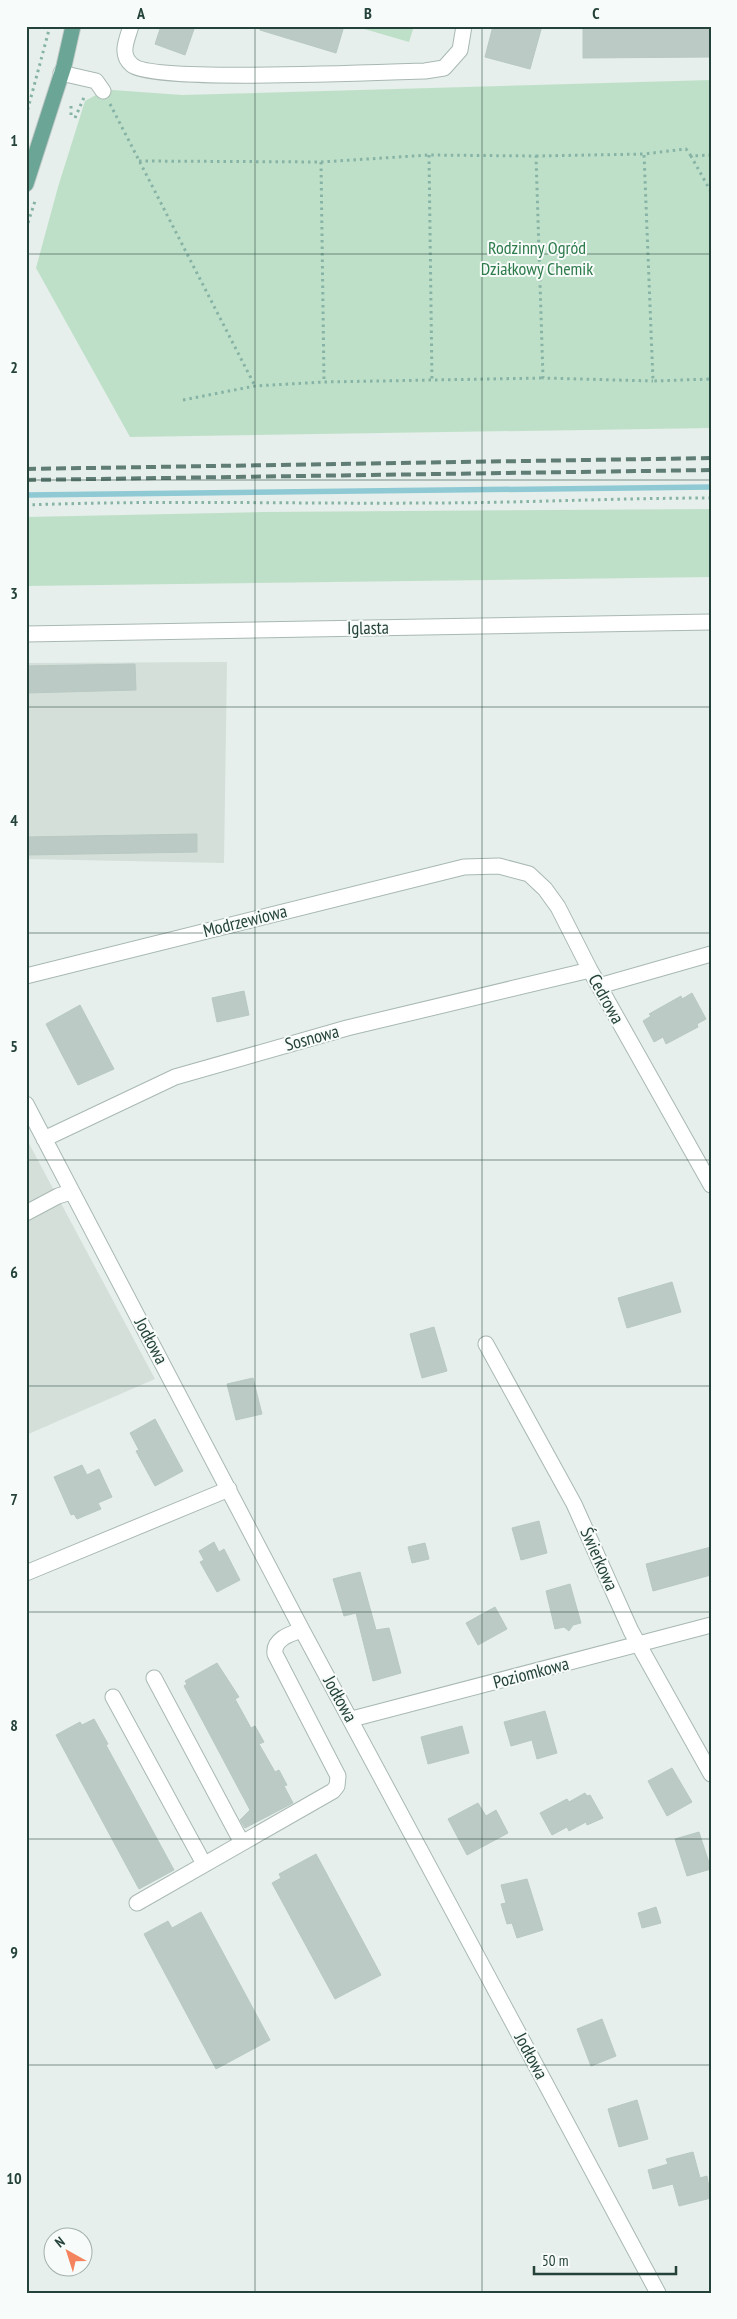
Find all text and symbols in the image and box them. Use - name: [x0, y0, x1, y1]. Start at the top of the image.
- text: A: [136, 3, 146, 23]
- text: B: [364, 3, 372, 23]
- text: C: [592, 3, 600, 23]
- text: 1: [10, 130, 18, 150]
- park label: Rodzinny Ogród Działkowy Chemik: [481, 236, 593, 280]
- text: 2: [10, 357, 18, 377]
- text: 3: [10, 583, 18, 603]
- street label: Iglasta: [347, 616, 389, 639]
- text: 4: [10, 810, 18, 830]
- street label: Modrzewiowa: [201, 899, 289, 942]
- street label: Cedrowa: [583, 970, 629, 1028]
- street label: Sosnowa: [282, 1019, 341, 1056]
- text: 5: [10, 1036, 18, 1056]
- text: 6: [10, 1262, 18, 1282]
- street label: Jodłowa: [129, 1313, 173, 1368]
- text: 7: [10, 1489, 18, 1509]
- street label: Świerkowa: [575, 1524, 624, 1594]
- street label: Poziomkowa: [491, 1651, 571, 1694]
- street label: Jodłowa: [318, 1671, 363, 1726]
- text: 8: [10, 1715, 18, 1735]
- text: 9: [10, 1942, 18, 1962]
- street label: Jodłowa: [509, 2028, 553, 2083]
- text: 10: [6, 2168, 22, 2188]
- north arrow: [42, 2226, 92, 2276]
- text: N: [51, 2233, 68, 2251]
- scale bar: [534, 2244, 677, 2276]
- text: 50 m: [542, 2251, 568, 2270]

